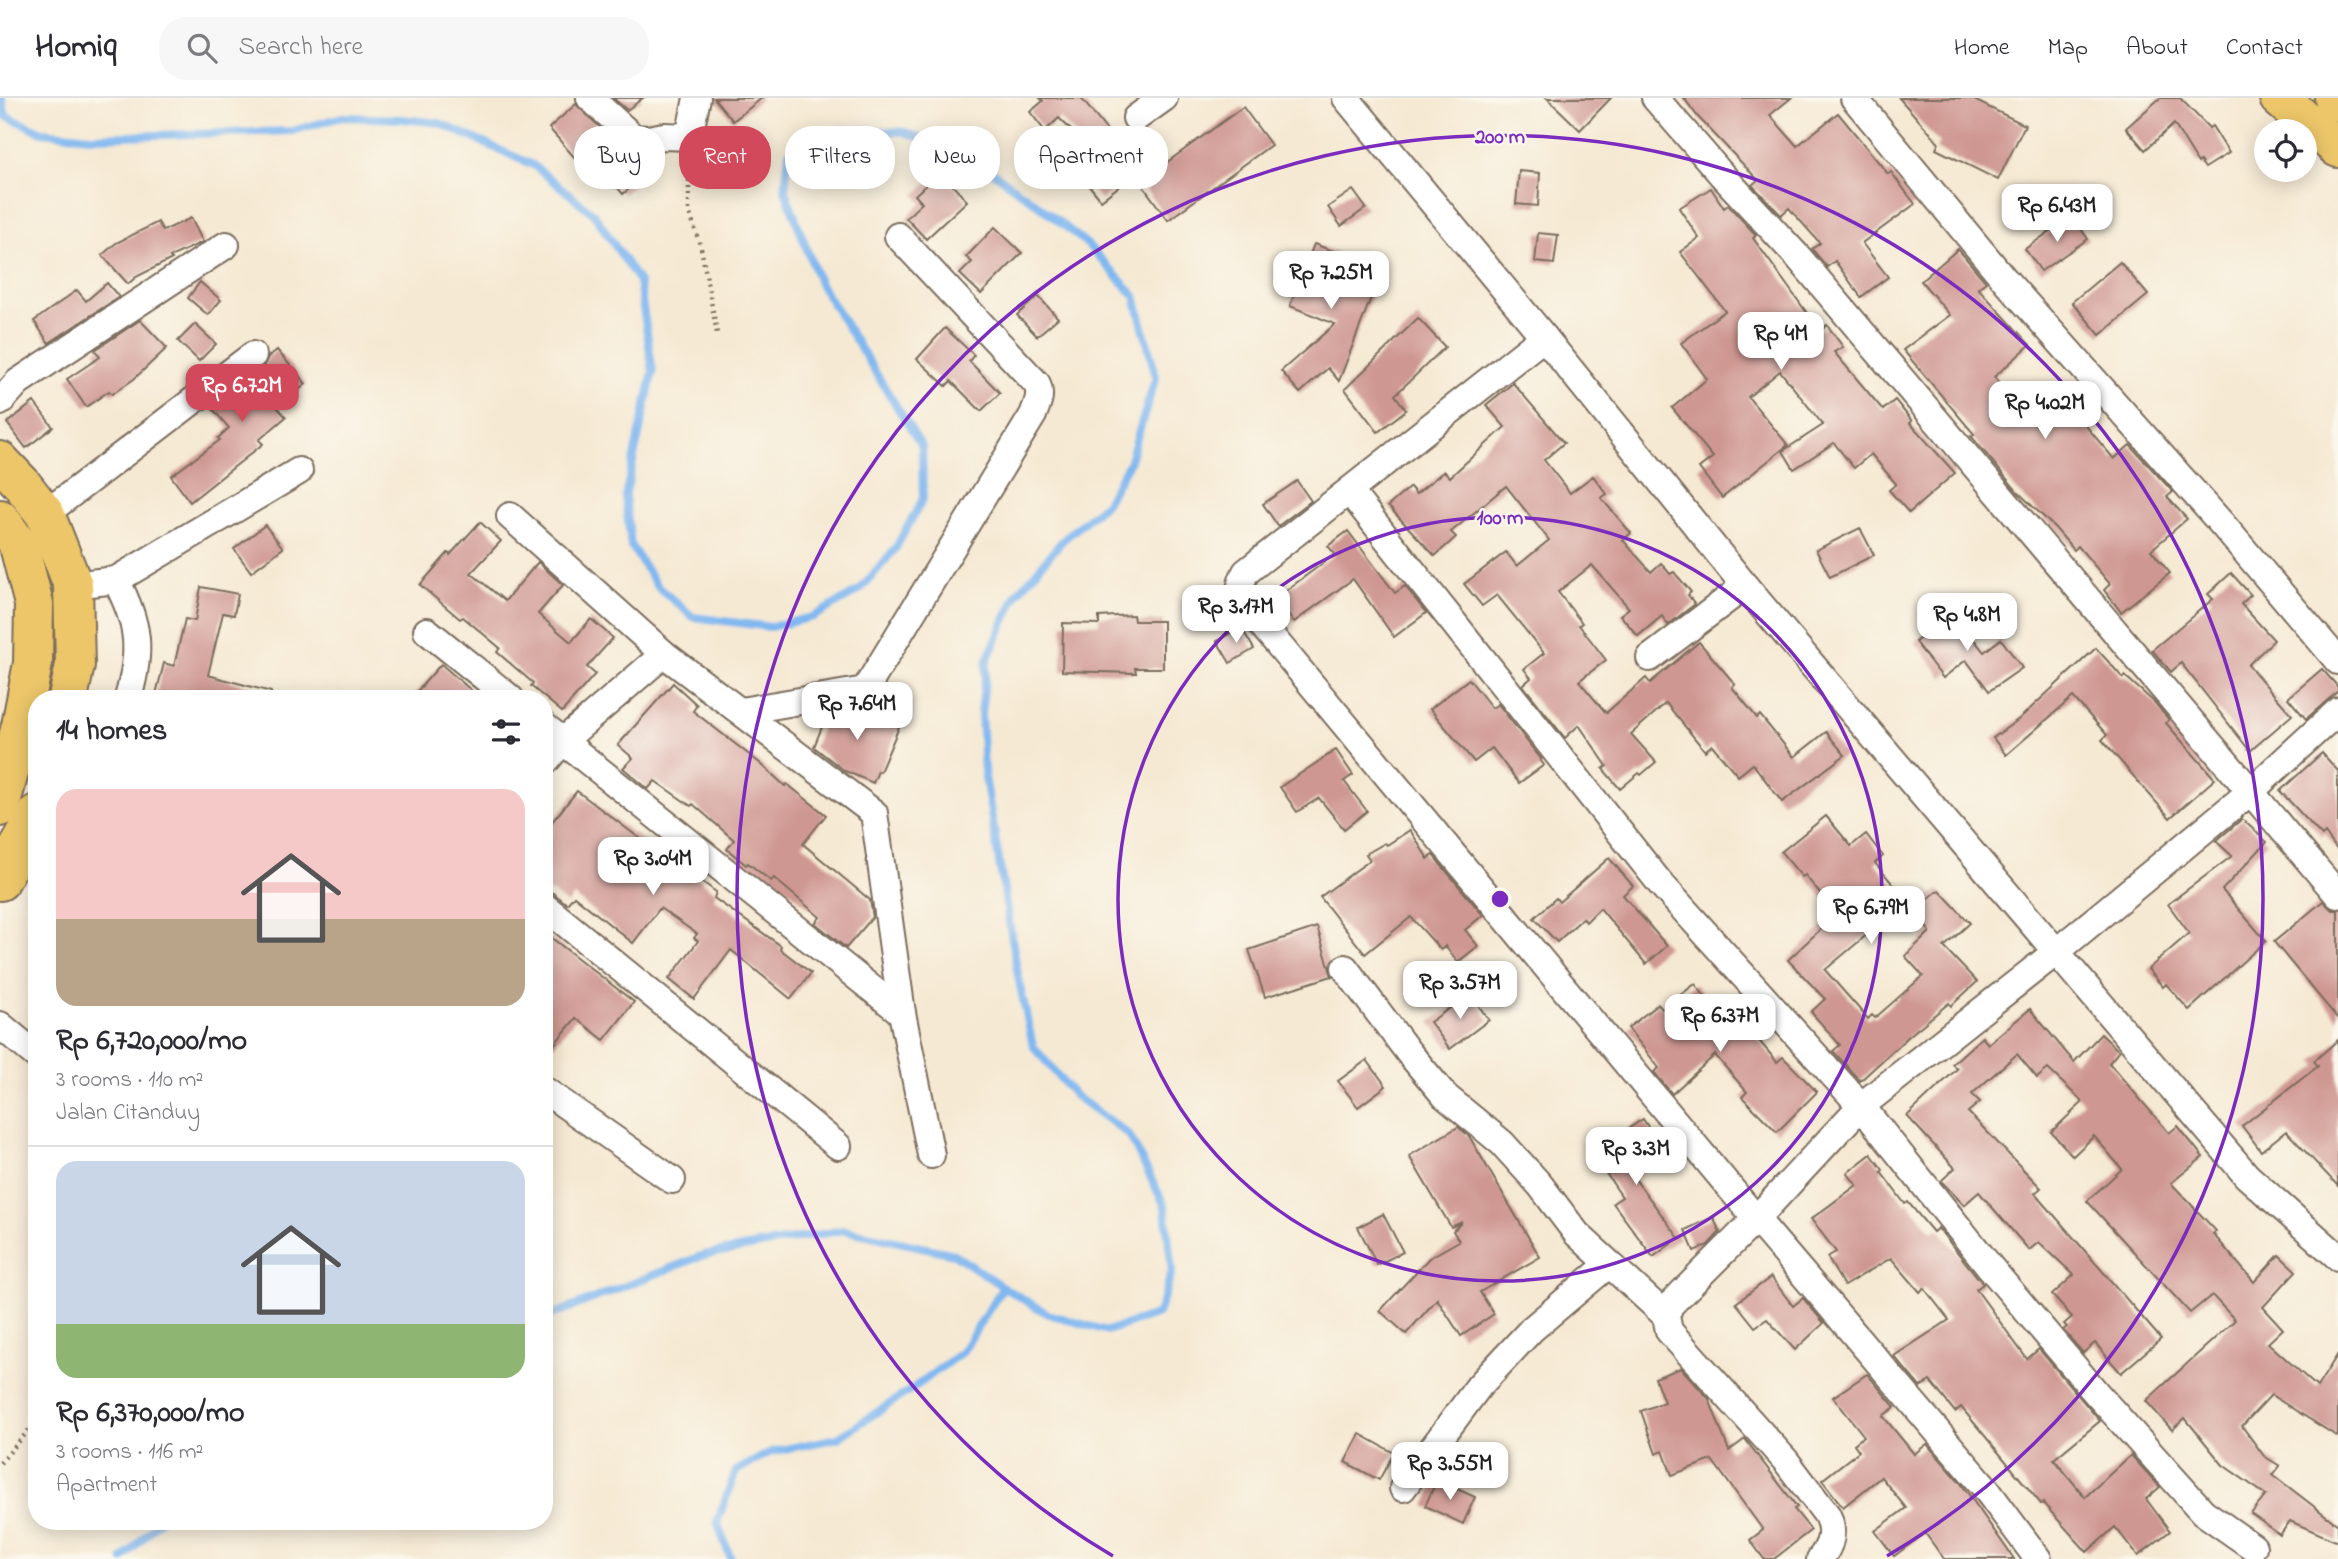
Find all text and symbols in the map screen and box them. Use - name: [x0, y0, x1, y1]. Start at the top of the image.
- search box: [159, 17, 649, 80]
- text: Homiq: [35, 24, 117, 72]
- icon: search: [183, 29, 221, 67]
- text: Search here: [239, 29, 363, 67]
- text: Home: [1954, 31, 2010, 66]
- text: Map: [2048, 31, 2088, 66]
- text: About: [2126, 31, 2188, 66]
- text: Contact: [2226, 31, 2303, 66]
- map controls: [2254, 119, 2317, 182]
- button: locate: [2254, 119, 2317, 182]
- text: 200 m: [1474, 123, 1525, 153]
- chip: Buy: [574, 126, 665, 189]
- chip: Rent: [679, 126, 771, 189]
- chip: Filters: [785, 126, 895, 189]
- chip: New: [909, 126, 1000, 189]
- chip: Apartment: [1014, 126, 1168, 189]
- pin: Rp 6.43M: [1985, 184, 2129, 244]
- text: Rp 6.43M: [2018, 190, 2096, 223]
- pin: Rp 7.25M: [1259, 252, 1403, 311]
- text: Rp 7.25M: [1289, 257, 1373, 290]
- pin: Rp 4M: [1732, 313, 1830, 372]
- text: Rp 4M: [1754, 318, 1808, 351]
- pin: Rp 6.72M: [170, 364, 314, 424]
- text: Rp 6.72M: [202, 370, 282, 403]
- pin: Rp 4.02M: [1973, 382, 2117, 441]
- text: Rp 4.02M: [2005, 387, 2085, 420]
- text: 100 m: [1477, 504, 1523, 534]
- pin: Rp 3.17M: [1164, 586, 1308, 645]
- text: Rp 3.17M: [1198, 591, 1274, 624]
- pin: Rp 4.8M: [1902, 594, 2032, 653]
- text: Rp 4.8M: [1933, 599, 2001, 632]
- pin: Rp 7.64M: [785, 682, 929, 742]
- text: Rp 7.64M: [818, 688, 896, 721]
- text: 14 homes: [56, 710, 167, 754]
- icon: filters: [487, 713, 525, 751]
- icon: home: [228, 835, 354, 961]
- pin: Rp 3.04M: [581, 838, 725, 897]
- text: Rp 3.04M: [614, 843, 692, 876]
- pin: Rp 6.79M: [1799, 886, 1943, 946]
- centre of rings: [1488, 887, 1512, 911]
- text: Rp 6.79M: [1833, 892, 1909, 925]
- pin: Rp 3.57M: [1388, 962, 1532, 1021]
- text: Rp 3.57M: [1419, 967, 1501, 1000]
- pin: Rp 6.37M: [1648, 995, 1792, 1054]
- text: Rp 6.37M: [1681, 1000, 1759, 1033]
- text: Rp 6,720,000/mo: [56, 1020, 247, 1064]
- text: 3 rooms · 110 m²: [56, 1064, 203, 1097]
- text: Jalan Citanduy: [56, 1097, 200, 1130]
- pin: Rp 3.3M: [1571, 1128, 1701, 1187]
- text: Rp 3.3M: [1602, 1133, 1670, 1166]
- icon: home: [228, 1207, 354, 1333]
- text: Rp 6,370,000/mo: [56, 1392, 245, 1436]
- text: 3 rooms · 116 m²: [56, 1436, 203, 1469]
- pin: Rp 3.55M: [1378, 1442, 1522, 1502]
- text: Rp 3.55M: [1407, 1448, 1493, 1481]
- text: Apartment: [56, 1469, 157, 1502]

